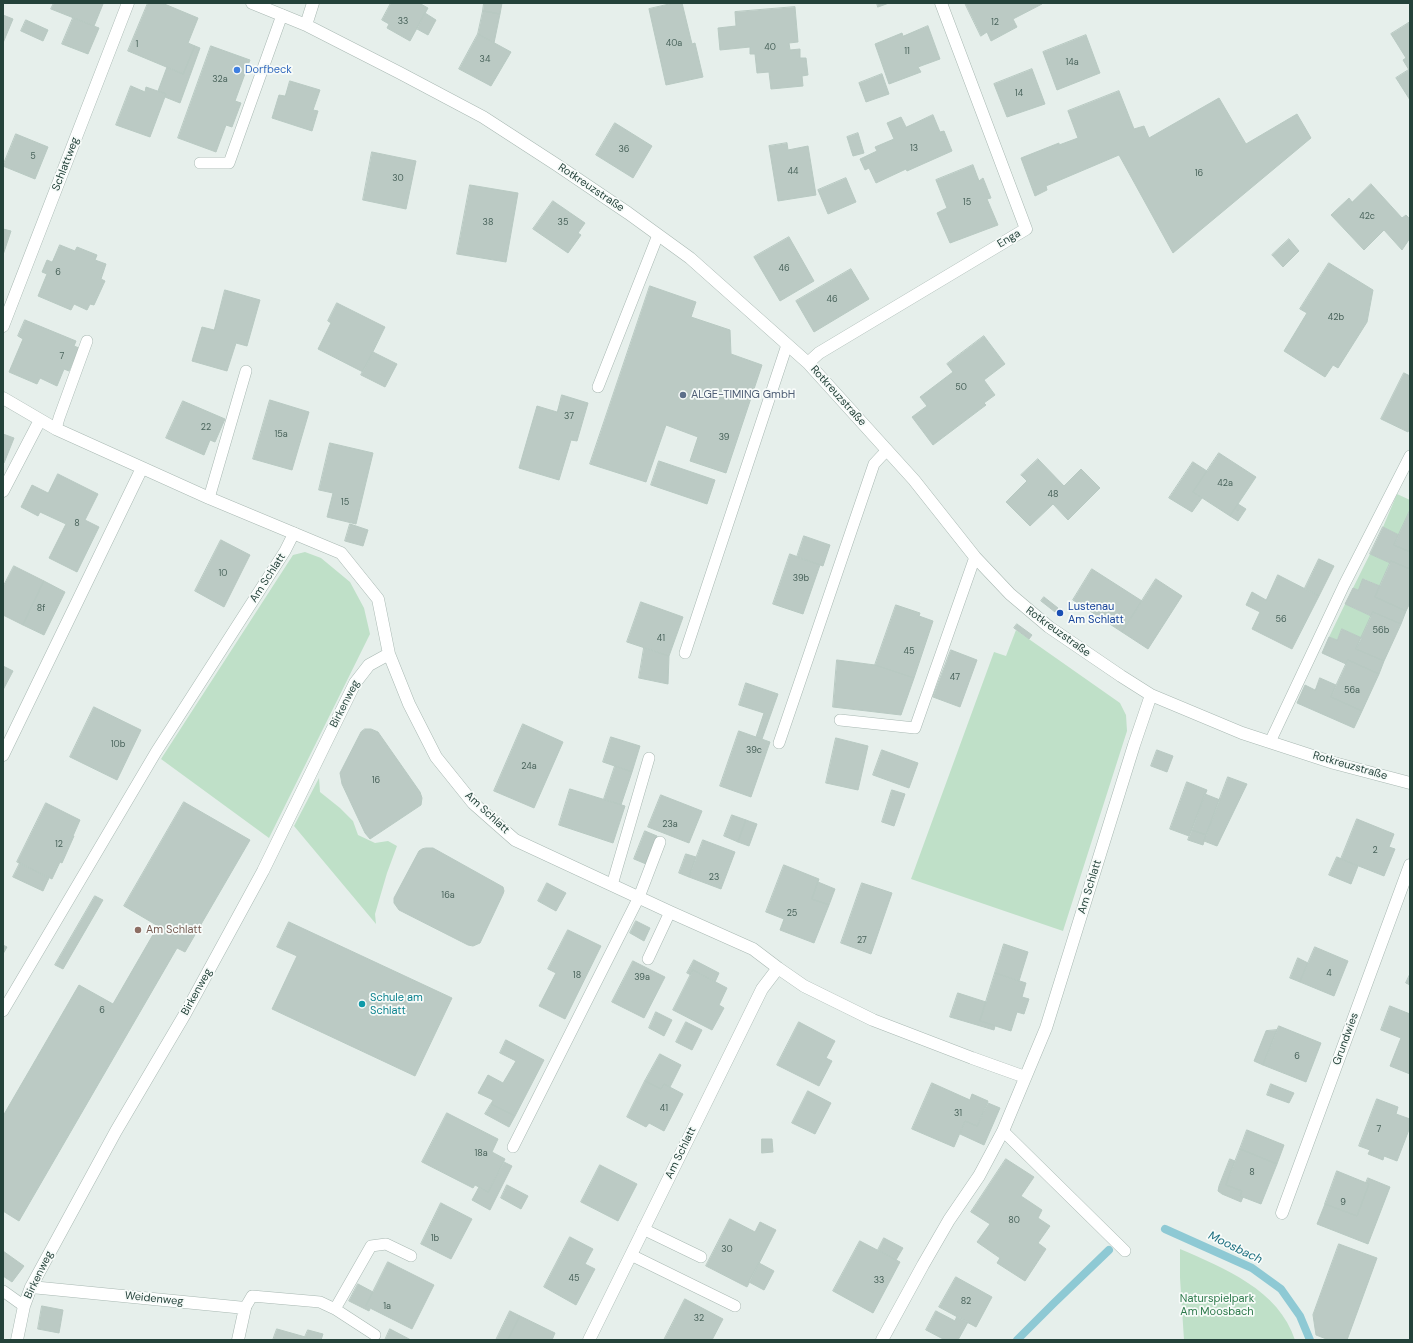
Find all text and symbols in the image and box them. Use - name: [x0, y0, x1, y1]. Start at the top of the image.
- house number: 33: [398, 17, 408, 27]
- house number: 12: [991, 18, 999, 28]
- house number: 40a: [666, 39, 682, 49]
- house number: 1: [136, 40, 138, 50]
- house number: 40: [764, 43, 776, 53]
- house number: 11: [904, 47, 910, 57]
- house number: 34: [480, 55, 490, 65]
- house number: 14a: [1065, 58, 1079, 68]
- place label: Dorfbeck: [245, 63, 292, 77]
- marker: Dorfbeck: [232, 65, 242, 75]
- house number: 32a: [212, 75, 228, 85]
- house number: 14: [1015, 89, 1023, 99]
- street label: Schlattweg: [50, 135, 82, 193]
- house number: 13: [910, 144, 918, 154]
- house number: 36: [619, 145, 629, 155]
- house number: 5: [30, 152, 36, 162]
- street label: Rotkreuzstraße: [555, 161, 627, 215]
- house number: 44: [788, 167, 798, 177]
- house number: 16: [1195, 169, 1203, 179]
- house number: 30: [392, 174, 404, 184]
- house number: 15: [963, 198, 971, 208]
- house number: 42c: [1359, 212, 1375, 222]
- house number: 38: [483, 218, 493, 228]
- house number: 35: [558, 218, 568, 228]
- street label: Enga: [995, 227, 1023, 251]
- house number: 46: [778, 264, 790, 274]
- house number: 6: [55, 268, 61, 278]
- house number: 46: [826, 295, 838, 305]
- house number: 42b: [1328, 313, 1344, 323]
- house number: 7: [60, 352, 64, 362]
- street label: Rotkreuzstraße: [807, 363, 869, 429]
- house number: 50: [955, 383, 967, 393]
- place label: ALGE-TIMING GmbH: [691, 388, 795, 402]
- marker: ALGE-TIMING GmbH: [678, 390, 688, 400]
- house number: 37: [564, 412, 574, 422]
- house number: 22: [201, 423, 211, 433]
- house number: 15a: [274, 430, 288, 440]
- house number: 39: [719, 433, 729, 443]
- house number: 42a: [1217, 479, 1233, 489]
- house number: 48: [1048, 490, 1058, 500]
- house number: 15: [341, 498, 349, 508]
- house number: 8: [74, 519, 80, 529]
- street label: Am Schlatt: [247, 551, 289, 605]
- house number: 10: [219, 569, 227, 579]
- house number: 39b: [793, 574, 809, 584]
- place label: Lustenau Am Schlatt: [1068, 600, 1124, 626]
- house number: 8f: [37, 604, 45, 614]
- street label: Rotkreuzstraße: [1023, 604, 1093, 660]
- marker: Lustenau Am Schlatt: [1055, 608, 1065, 618]
- house number: 56: [1275, 615, 1287, 625]
- house number: 56b: [1373, 626, 1389, 636]
- house number: 41: [657, 634, 665, 644]
- house number: 45: [904, 647, 914, 657]
- house number: 47: [950, 673, 960, 683]
- street label: Birkenweg: [327, 678, 363, 730]
- house number: 56a: [1344, 686, 1360, 696]
- house number: 10b: [111, 740, 125, 750]
- house number: 39c: [746, 746, 762, 756]
- street label: Rotkreuzstraße: [1311, 749, 1389, 783]
- house number: 24a: [521, 762, 537, 772]
- house number: 16: [372, 776, 380, 786]
- street label: Am Schlatt: [462, 789, 512, 837]
- house number: 23a: [662, 820, 678, 830]
- house number: 12: [55, 840, 63, 850]
- house number: 2: [1372, 846, 1378, 856]
- street label: Am Schlatt: [1076, 858, 1104, 916]
- house number: 23: [709, 873, 719, 883]
- house number: 16a: [441, 891, 455, 901]
- house number: 25: [787, 909, 797, 919]
- place label: Am Schlatt: [146, 923, 202, 937]
- marker: Am Schlatt: [133, 925, 143, 935]
- house number: 27: [857, 936, 867, 946]
- street label: Birkenweg: [179, 966, 215, 1018]
- house number: 4: [1326, 969, 1332, 979]
- house number: 18: [573, 971, 581, 981]
- house number: 39a: [634, 973, 650, 983]
- place label: Schule am Schlatt: [370, 991, 423, 1017]
- marker: Schule am Schlatt: [357, 999, 367, 1009]
- house number: 6: [99, 1006, 105, 1016]
- street label: Grundwies: [1330, 1011, 1362, 1067]
- house number: 6: [1294, 1052, 1300, 1062]
- house number: 41: [660, 1104, 668, 1114]
- house number: 31: [954, 1109, 962, 1119]
- street label: Am Schlatt: [663, 1125, 699, 1181]
- house number: 7: [1377, 1125, 1381, 1135]
- house number: 18a: [474, 1149, 488, 1159]
- house number: 8: [1249, 1168, 1255, 1178]
- house number: 9: [1340, 1198, 1346, 1208]
- house number: 80: [1008, 1216, 1020, 1226]
- water label: Moosbach: [1206, 1229, 1264, 1267]
- house number: 1b: [431, 1234, 439, 1244]
- house number: 30: [721, 1245, 733, 1255]
- street label: Birkenweg: [22, 1249, 56, 1301]
- house number: 45: [569, 1274, 579, 1284]
- house number: 33: [874, 1276, 884, 1286]
- street label: Weidenweg: [124, 1289, 184, 1309]
- park label: Naturspielpark Am Moosbach: [1180, 1292, 1254, 1318]
- house number: 82: [961, 1297, 971, 1307]
- house number: 1a: [383, 1302, 391, 1312]
- house number: 32: [694, 1314, 704, 1324]

